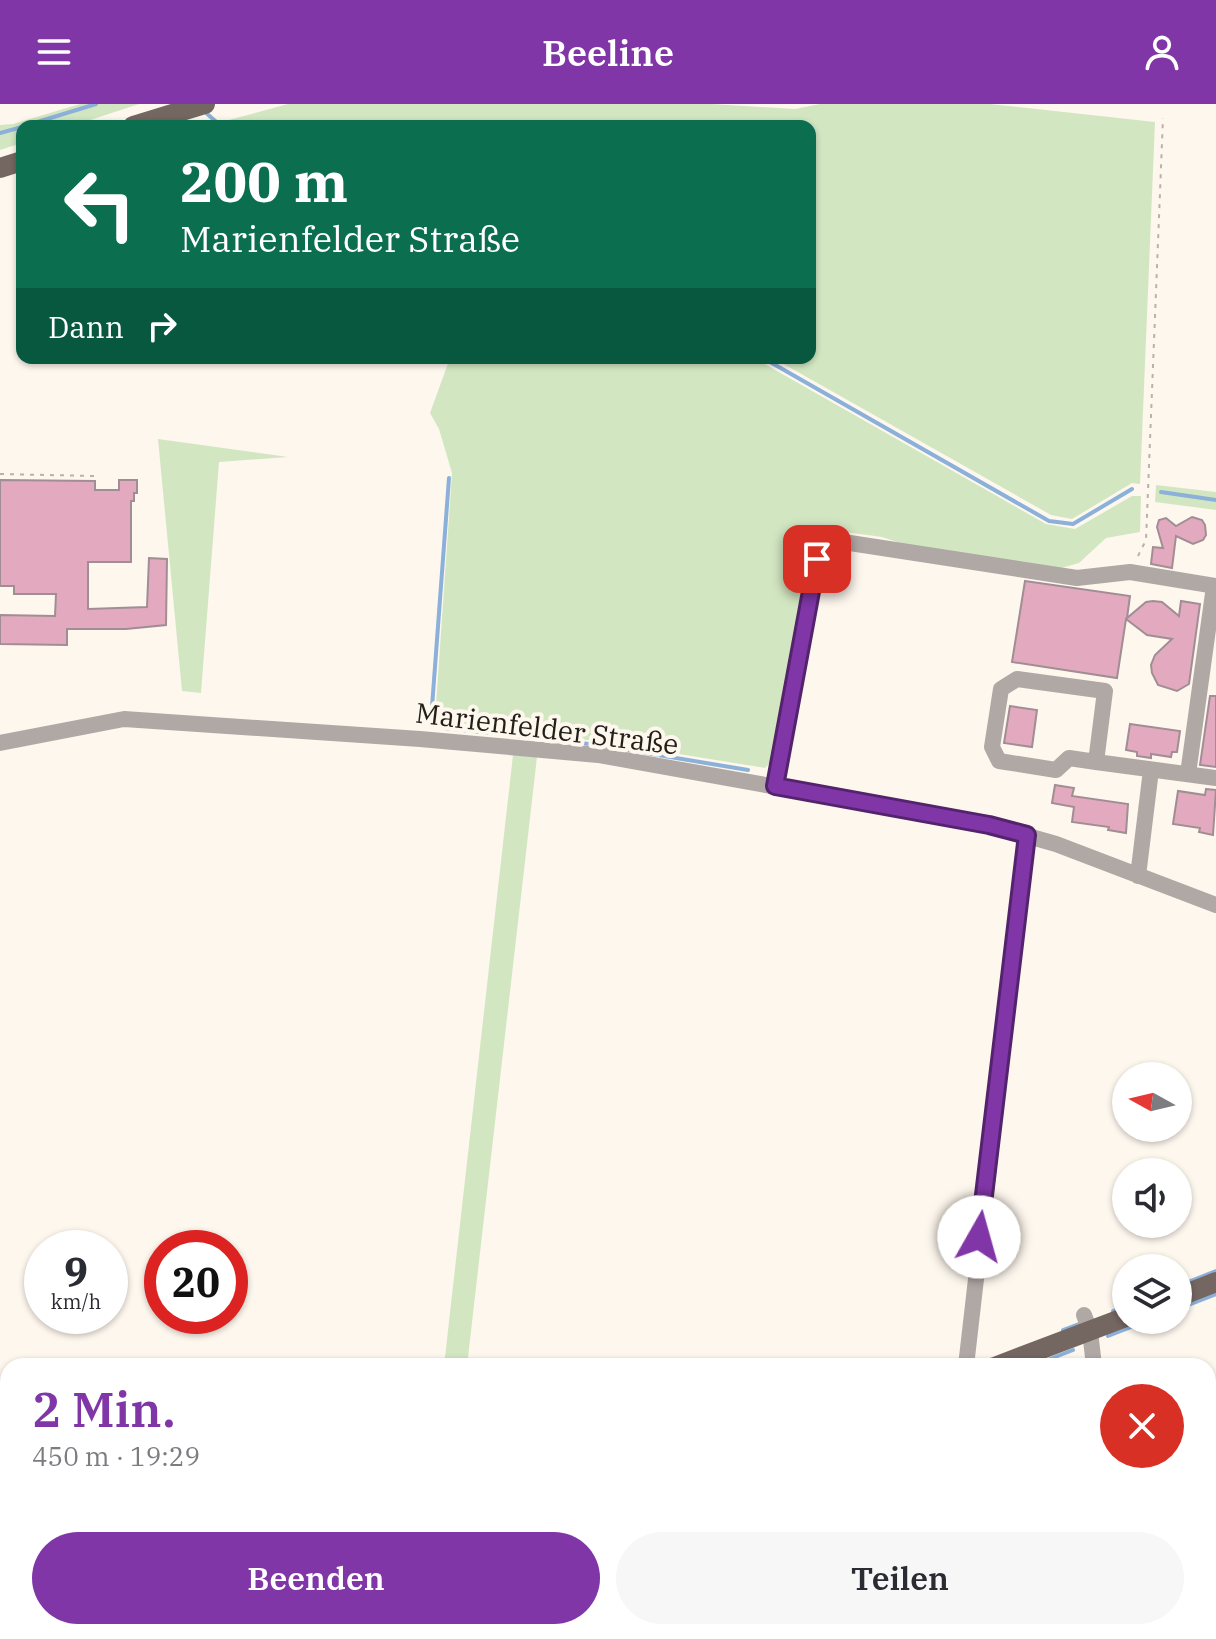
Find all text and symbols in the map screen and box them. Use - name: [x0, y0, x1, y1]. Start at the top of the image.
- text: Beeline: [542, 29, 674, 76]
- icon: menu: [32, 30, 76, 74]
- icon: person: [1140, 30, 1184, 74]
- text: 200 m: [180, 145, 348, 217]
- icon: left: [48, 152, 152, 256]
- text: Marienfelder Straße: [180, 215, 520, 262]
- icon: right: [140, 304, 184, 348]
- text: Dann: [48, 307, 124, 346]
- pin: [783, 525, 851, 593]
- icon: arrive: [795, 537, 839, 581]
- street label: Marienfelder Straße: [413, 694, 681, 762]
- north arrow: [1112, 1062, 1192, 1142]
- map controls: [1112, 1062, 1192, 1334]
- button: sound: [1112, 1158, 1192, 1238]
- position arrow: [937, 1195, 1021, 1279]
- speed limit sign: 20: [144, 1230, 248, 1334]
- text: 9: [64, 1246, 88, 1298]
- button: layers: [1112, 1254, 1192, 1334]
- text: km/h: [51, 1288, 101, 1315]
- text: 2 Min.: [32, 1378, 176, 1440]
- button: close: [1100, 1384, 1184, 1468]
- text: 450 m · 19:29: [32, 1439, 200, 1473]
- button: Beenden: [32, 1532, 600, 1624]
- button: Teilen: [616, 1532, 1184, 1624]

